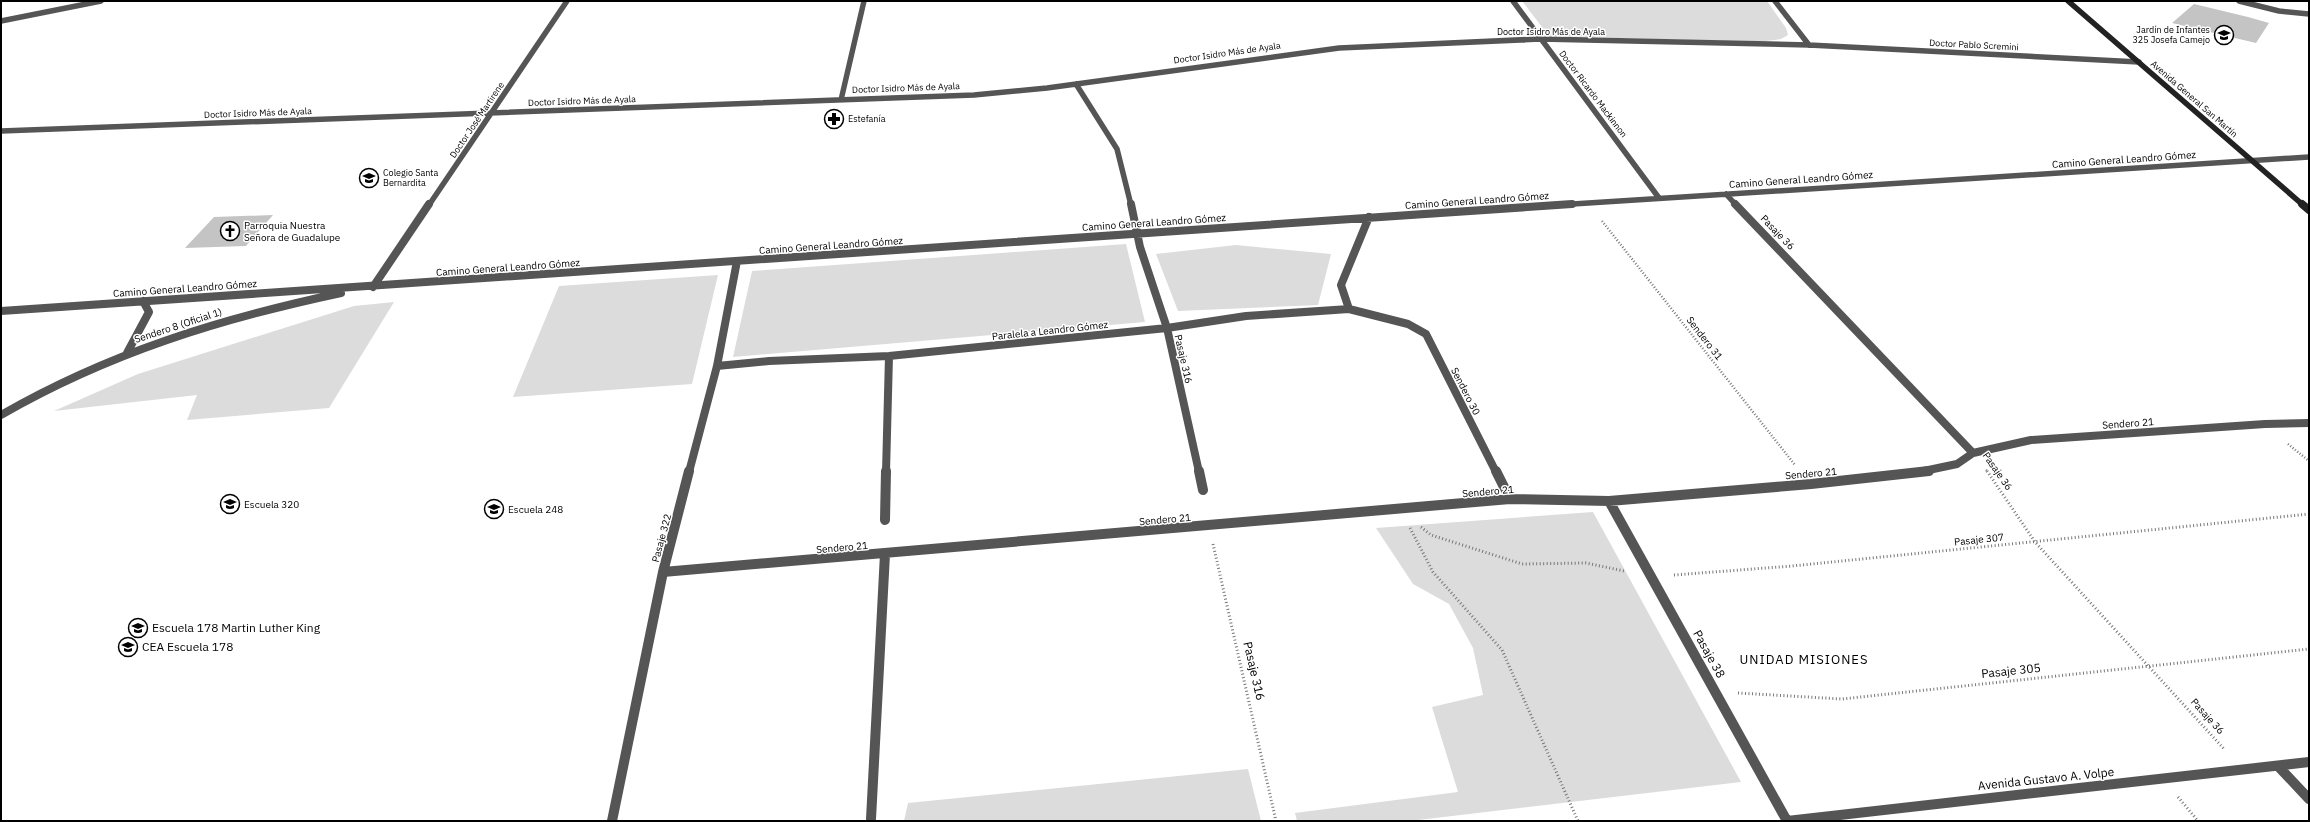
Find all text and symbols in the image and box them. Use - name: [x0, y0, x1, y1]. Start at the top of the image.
- place label: Jardín de Infantes 325 Josefa Camejo: [2132, 24, 2210, 45]
- school or university icon: Jardín de Infantes 325 Josefa Camejo: [2213, 24, 2235, 46]
- street label: Doctor Isidro Más de Ayala: [1497, 26, 1605, 37]
- street label: Doctor Pablo Scremini: [1929, 37, 2019, 52]
- street label: Doctor Isidro Más de Ayala: [1173, 40, 1281, 65]
- street label: Doctor Ricardo Mackinnon: [1557, 48, 1630, 139]
- street label: Avenida General San Martín: [2149, 58, 2240, 139]
- street label: Doctor José Martirene: [447, 80, 506, 160]
- street label: Doctor Isidro Más de Ayala: [852, 80, 960, 95]
- street label: Doctor Isidro Más de Ayala: [528, 93, 636, 108]
- street label: Doctor Isidro Más de Ayala: [204, 105, 312, 120]
- pharmacy icon: Estefanía: [823, 108, 845, 130]
- place label: Estefanía: [848, 113, 886, 124]
- street label: Camino General Leandro Gómez: [2052, 148, 2197, 171]
- school or university icon: Colegio Santa Bernardita: [358, 167, 380, 189]
- place label: Colegio Santa Bernardita: [383, 167, 438, 188]
- street label: Camino General Leandro Gómez: [1729, 168, 1874, 191]
- street label: Camino General Leandro Gómez: [1405, 189, 1550, 212]
- street label: Camino General Leandro Gómez: [1082, 211, 1227, 234]
- street label: Pasaje 36: [1758, 212, 1798, 253]
- place label: Parroquia Nuestra Señora de Guadalupe: [244, 219, 341, 244]
- church icon: Parroquia Nuestra Señora de Guadalupe: [219, 220, 241, 242]
- street label: Camino General Leandro Gómez: [759, 234, 904, 257]
- street label: Camino General Leandro Gómez: [436, 256, 581, 279]
- street label: Camino General Leandro Gómez: [113, 277, 258, 300]
- street label: Sendero 8 (Oficial 1): [133, 305, 224, 346]
- street label: Sendero 31: [1684, 314, 1726, 363]
- street label: Paralela a Leandro Gómez: [991, 318, 1109, 343]
- street label: Pasaje 316: [1172, 333, 1195, 385]
- street label: Sendero 30: [1448, 365, 1483, 417]
- street label: Sendero 21: [2102, 415, 2154, 432]
- street label: Pasaje 36: [1980, 450, 2015, 493]
- street label: Sendero 21: [1785, 465, 1837, 482]
- street label: Sendero 21: [1462, 483, 1514, 500]
- school or university icon: Escuela 320: [219, 493, 241, 515]
- place label: Escuela 320: [244, 498, 299, 511]
- school or university icon: Escuela 248: [483, 498, 505, 520]
- place label: Escuela 248: [508, 503, 563, 516]
- street label: Sendero 21: [1139, 511, 1191, 528]
- street label: Pasaje 322: [649, 512, 674, 564]
- street label: Pasaje 307: [1954, 530, 2005, 549]
- street label: Sendero 21: [816, 539, 868, 556]
- school or university icon: Escuela 178 Martin Luther King: [127, 617, 149, 639]
- place label: Escuela 178 Martin Luther King: [152, 620, 321, 635]
- street label: Pasaje 38: [1690, 627, 1729, 680]
- school or university icon: CEA Escuela 178: [117, 636, 139, 658]
- place label: CEA Escuela 178: [142, 639, 233, 654]
- street label: Pasaje 316: [1240, 640, 1269, 702]
- district label: UNIDAD MISIONES: [1740, 651, 1868, 668]
- street label: Pasaje 305: [1980, 660, 2041, 681]
- street label: Pasaje 36: [2188, 696, 2227, 737]
- street label: Avenida Gustavo A. Volpe: [1977, 764, 2115, 793]

